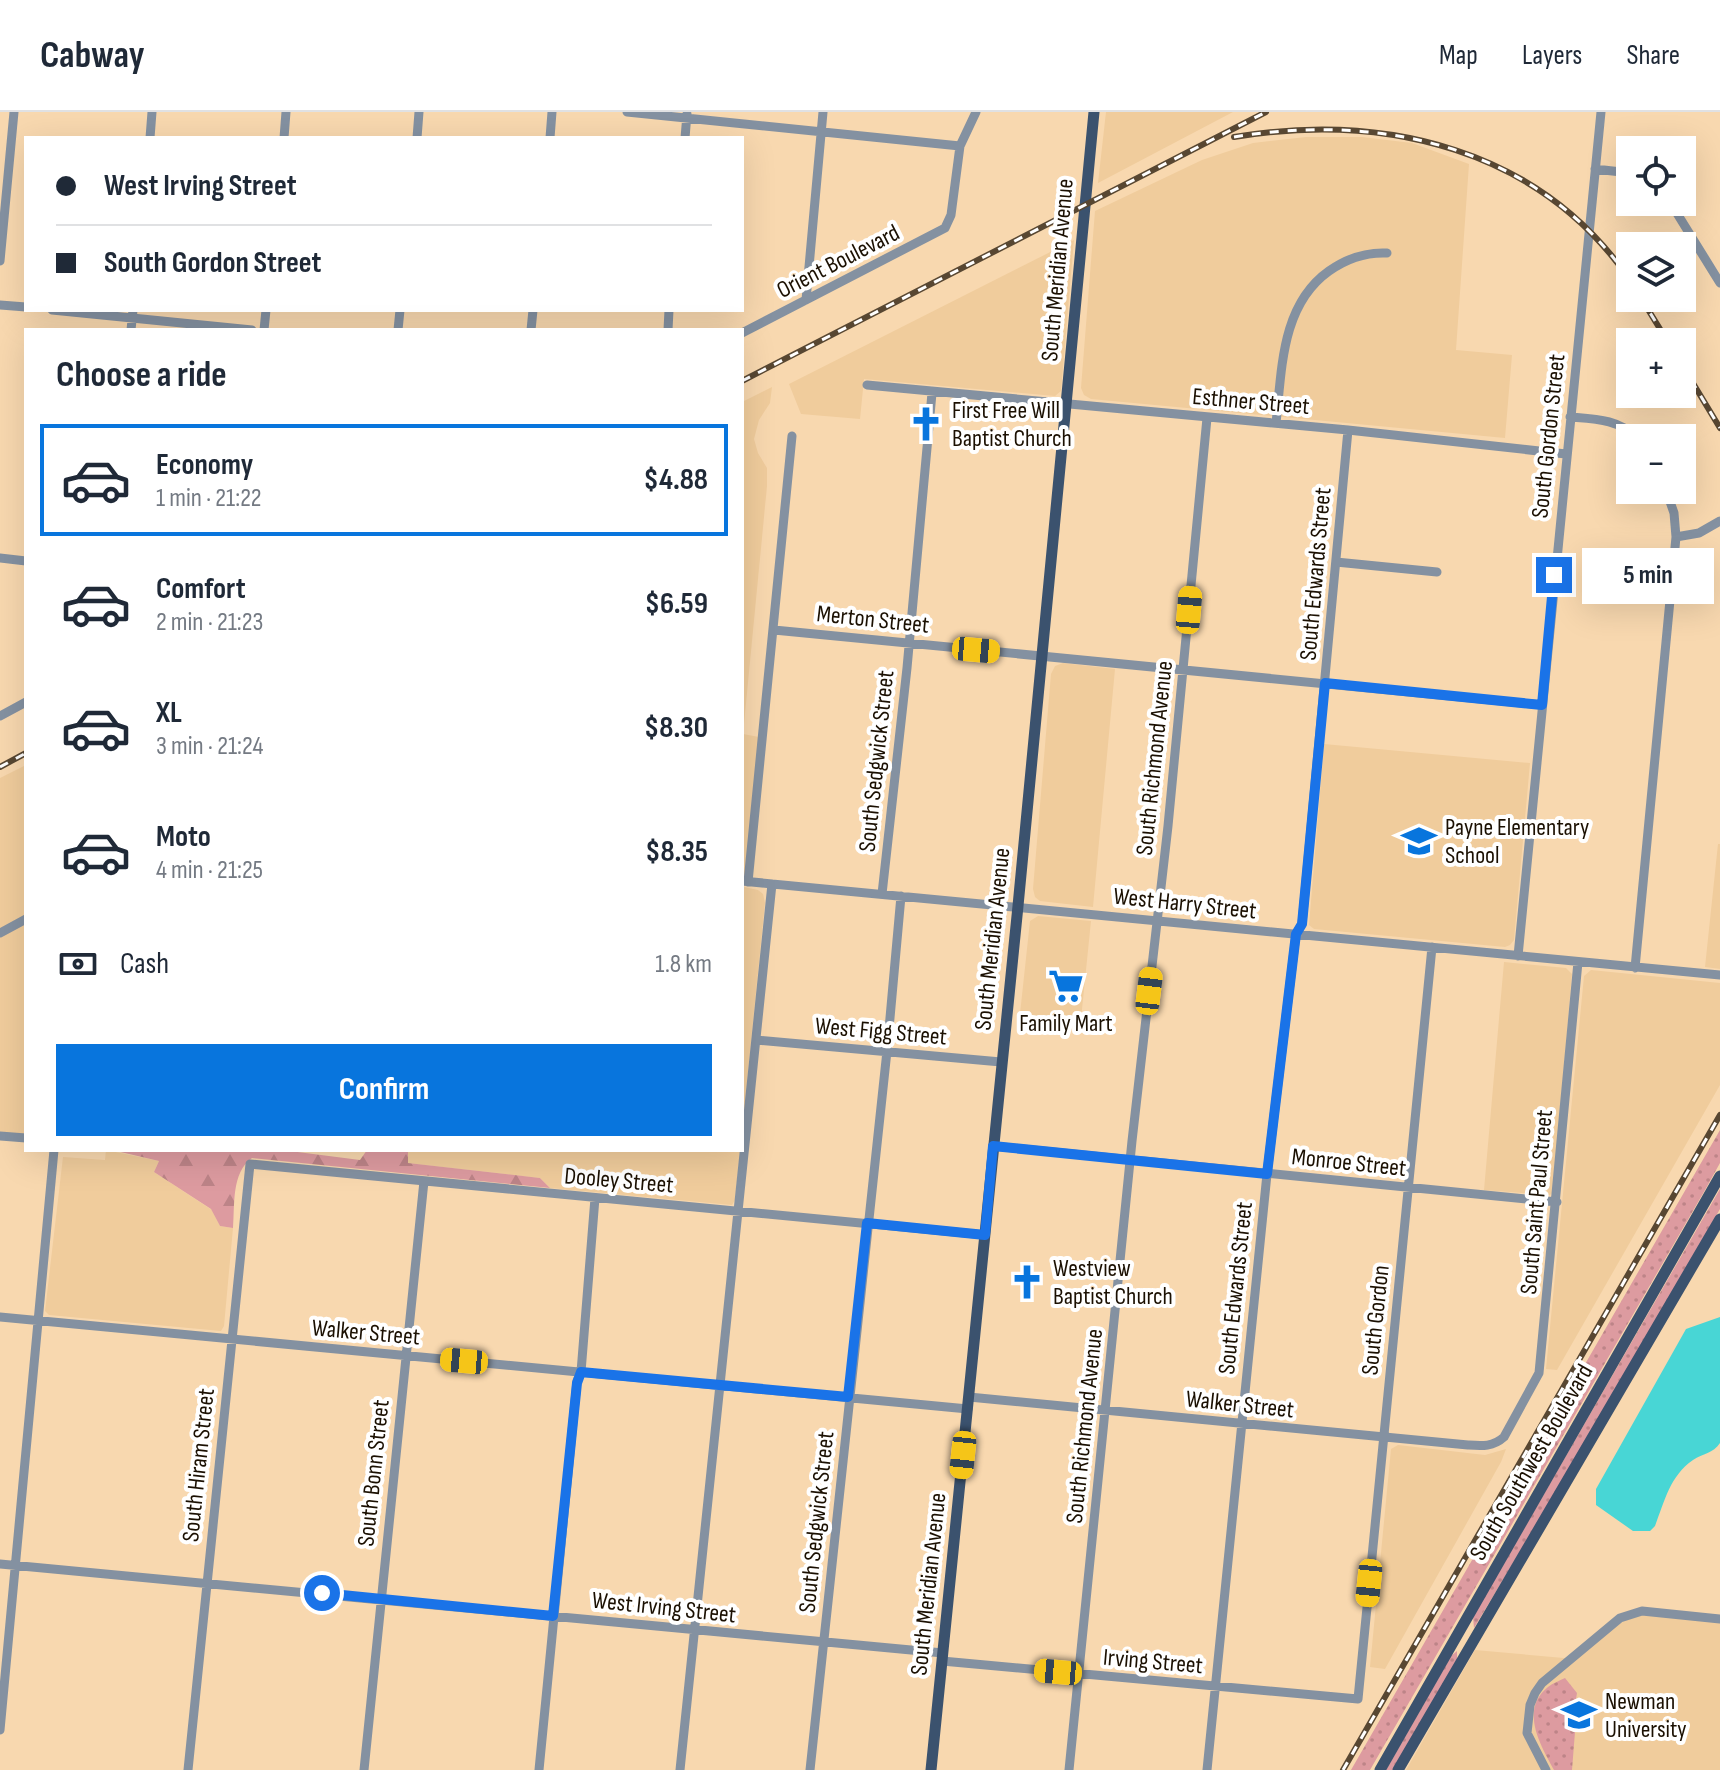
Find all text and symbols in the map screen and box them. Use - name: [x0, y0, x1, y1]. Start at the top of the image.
- text: Cabway: [40, 33, 145, 78]
- text: Map: [1439, 39, 1478, 72]
- text: Layers: [1522, 39, 1582, 72]
- text: Share: [1626, 39, 1680, 72]
- map controls: [1616, 136, 1696, 504]
- button: locate: [1616, 136, 1696, 216]
- text: West Irving Street: [104, 168, 297, 204]
- street label: South Meridian Avenue: [1035, 177, 1080, 363]
- street label: Orient Boulevard: [772, 218, 904, 305]
- button: layers: [1616, 232, 1696, 312]
- text: South Gordon Street: [104, 245, 321, 281]
- button: +: [1616, 328, 1696, 408]
- street label: South Gordon Street: [1525, 353, 1572, 520]
- text: Choose a ride: [56, 354, 227, 397]
- street label: Esthner Street: [1191, 382, 1311, 421]
- place label: First Free Will Baptist Church: [952, 396, 1072, 453]
- church icon: First Free Will Baptist Church: [907, 405, 945, 443]
- button: −: [1616, 424, 1696, 504]
- icon: car: [60, 444, 132, 516]
- text: Economy: [156, 447, 253, 483]
- text: $4.88: [644, 462, 708, 498]
- text: 1 min · 21:22: [156, 483, 262, 514]
- street label: South Edwards Street: [1293, 486, 1337, 662]
- callout: 5 min: [1582, 547, 1714, 603]
- route end: [1536, 557, 1572, 593]
- text: 5 min: [1623, 560, 1673, 591]
- icon: car: [60, 568, 132, 640]
- text: Comfort: [156, 571, 246, 607]
- car: [1175, 585, 1203, 635]
- text: $6.59: [645, 586, 708, 622]
- street label: Merton Street: [815, 599, 931, 640]
- text: 2 min · 21:23: [156, 607, 263, 638]
- car: [951, 636, 1001, 664]
- street label: South Richmond Avenue: [1130, 659, 1179, 857]
- street label: South Sedgwick Street: [853, 669, 900, 853]
- icon: car: [60, 692, 132, 764]
- text: XL: [156, 695, 182, 731]
- text: $8.30: [644, 710, 708, 746]
- text: 3 min · 21:24: [156, 731, 263, 762]
- place label: Payne Elementary School: [1445, 813, 1589, 870]
- icon: car: [60, 816, 132, 888]
- text: Moto: [156, 819, 211, 855]
- school or university icon: Payne Elementary School: [1400, 822, 1438, 860]
- text: $8.35: [645, 834, 708, 870]
- street label: South Meridian Avenue: [968, 846, 1017, 1032]
- text: 4 min · 21:25: [156, 855, 263, 886]
- street label: West Harry Street: [1112, 882, 1258, 925]
- icon: cash: [56, 942, 100, 986]
- text: Cash: [120, 946, 169, 982]
- text: 1.8 km: [655, 949, 712, 980]
- car: [1134, 966, 1164, 1016]
- supermarket icon: Family Mart: [1047, 967, 1085, 1005]
- place label: Family Mart: [1019, 1009, 1113, 1038]
- street label: West Figg Street: [814, 1011, 948, 1052]
- button: Confirm: [56, 1044, 712, 1136]
- street label: South Saint Paul Street: [1514, 1109, 1559, 1296]
- street label: Monroe Street: [1290, 1142, 1408, 1183]
- street label: Dooley Street: [563, 1161, 675, 1200]
- street label: South Edwards Street: [1212, 1200, 1259, 1376]
- place label: Westview Baptist Church: [1053, 1254, 1173, 1311]
- church icon: Westview Baptist Church: [1008, 1263, 1046, 1301]
- street label: South Gordon: [1355, 1264, 1396, 1376]
- street label: Walker Street: [311, 1313, 421, 1352]
- street label: South Richmond Avenue: [1060, 1327, 1109, 1525]
- car: [439, 1347, 489, 1375]
- street label: South Southwest Boulevard: [1463, 1359, 1599, 1565]
- street label: Walker Street: [1184, 1384, 1295, 1425]
- street label: South Hiram Street: [176, 1387, 221, 1543]
- street label: South Bonn Street: [351, 1398, 396, 1548]
- street label: South Sedgwick Street: [793, 1430, 840, 1614]
- car: [949, 1430, 977, 1480]
- street label: South Meridian Avenue: [904, 1491, 953, 1677]
- car: [1355, 1558, 1383, 1608]
- route start: [304, 1575, 340, 1611]
- street label: West Irving Street: [591, 1586, 737, 1629]
- street label: Irving Street: [1102, 1643, 1204, 1680]
- car: [1033, 1658, 1083, 1686]
- place label: Newman University: [1605, 1687, 1687, 1744]
- school or university icon: Newman University: [1560, 1696, 1598, 1734]

